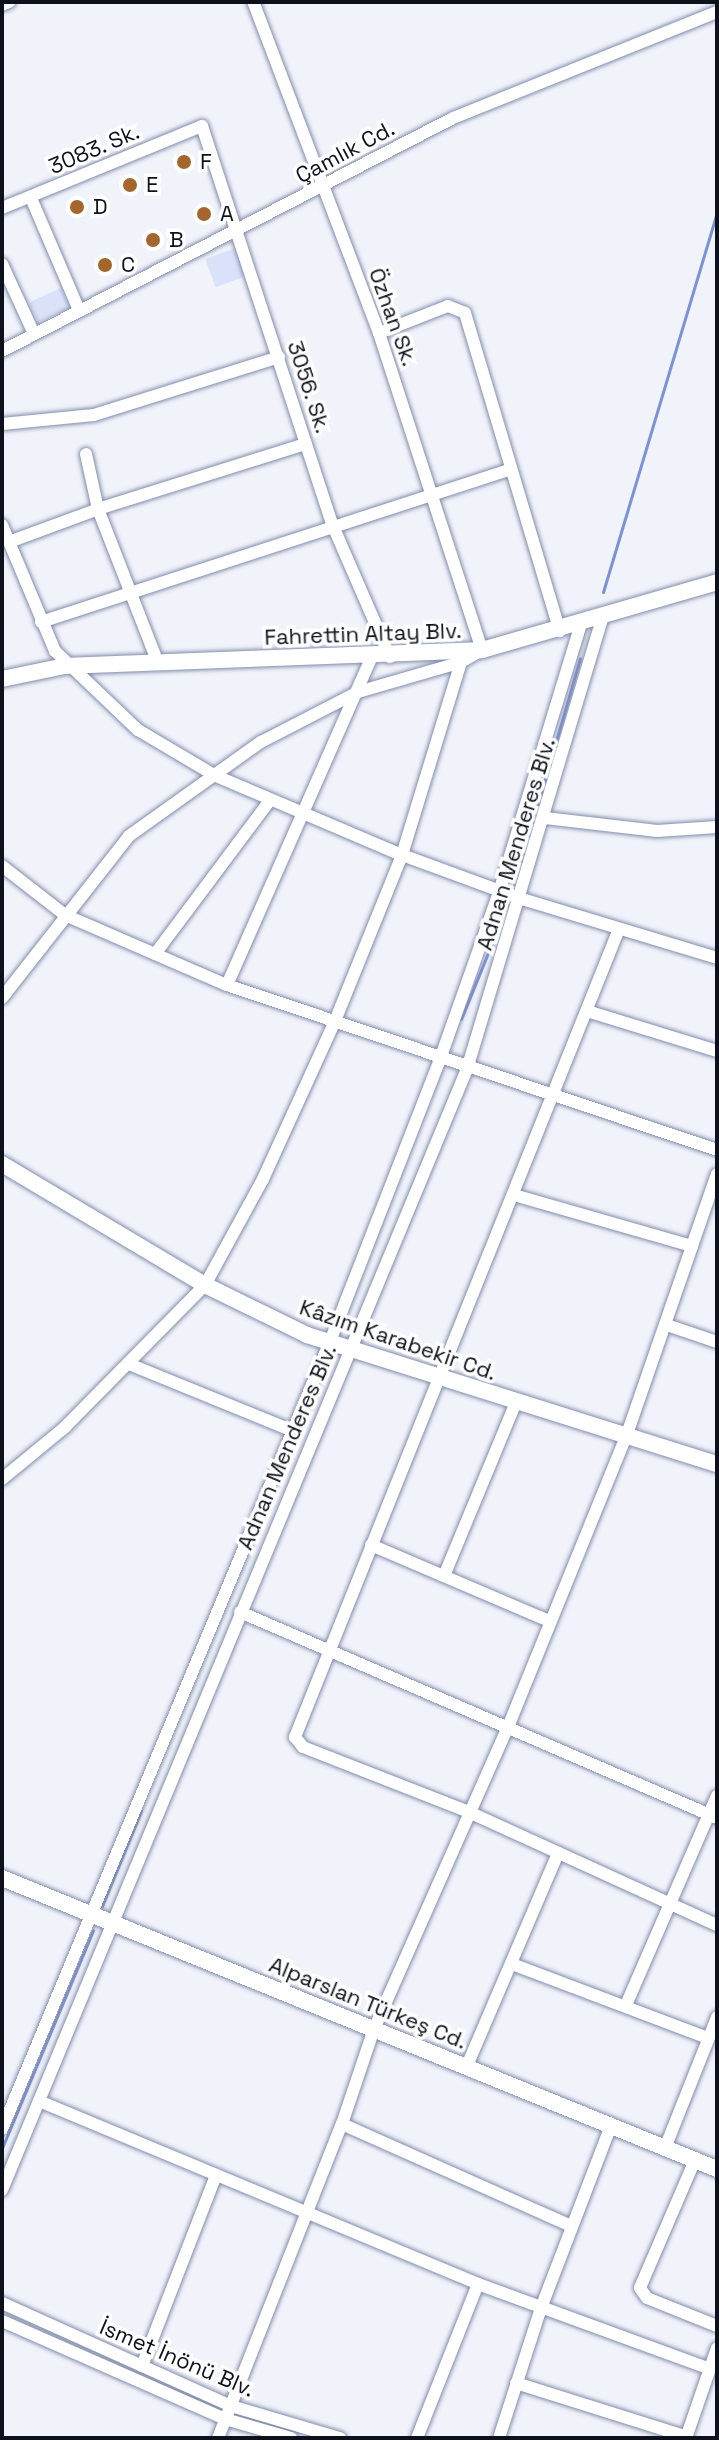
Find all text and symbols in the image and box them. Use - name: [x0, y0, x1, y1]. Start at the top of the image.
- street label: Çamlık Cd.: [291, 115, 399, 189]
- street label: 3083. Sk.: [44, 118, 144, 180]
- place label: F: [200, 149, 212, 175]
- marker: F: [175, 153, 193, 171]
- place label: E: [146, 172, 158, 198]
- marker: E: [121, 176, 139, 194]
- place label: D: [93, 194, 108, 220]
- marker: D: [68, 198, 86, 216]
- place label: A: [220, 201, 234, 227]
- marker: A: [195, 205, 213, 223]
- place label: B: [169, 227, 184, 253]
- marker: B: [144, 231, 162, 249]
- place label: C: [121, 252, 135, 278]
- marker: C: [96, 256, 114, 274]
- street label: Özhan Sk.: [363, 264, 423, 370]
- street label: 3056. Sk.: [282, 337, 336, 437]
- street label: Fahrettin Altay Blv.: [264, 617, 462, 651]
- street label: Adnan Menderes Blv.: [471, 735, 561, 953]
- street label: Kâzım Karabekir Cd.: [296, 1294, 500, 1386]
- street label: Adnan Menderes Blv.: [232, 1340, 342, 1554]
- street label: Alparslan Türkeş Cd.: [265, 1951, 471, 2055]
- street label: İsmet İnönü Blv.: [96, 2314, 258, 2402]

